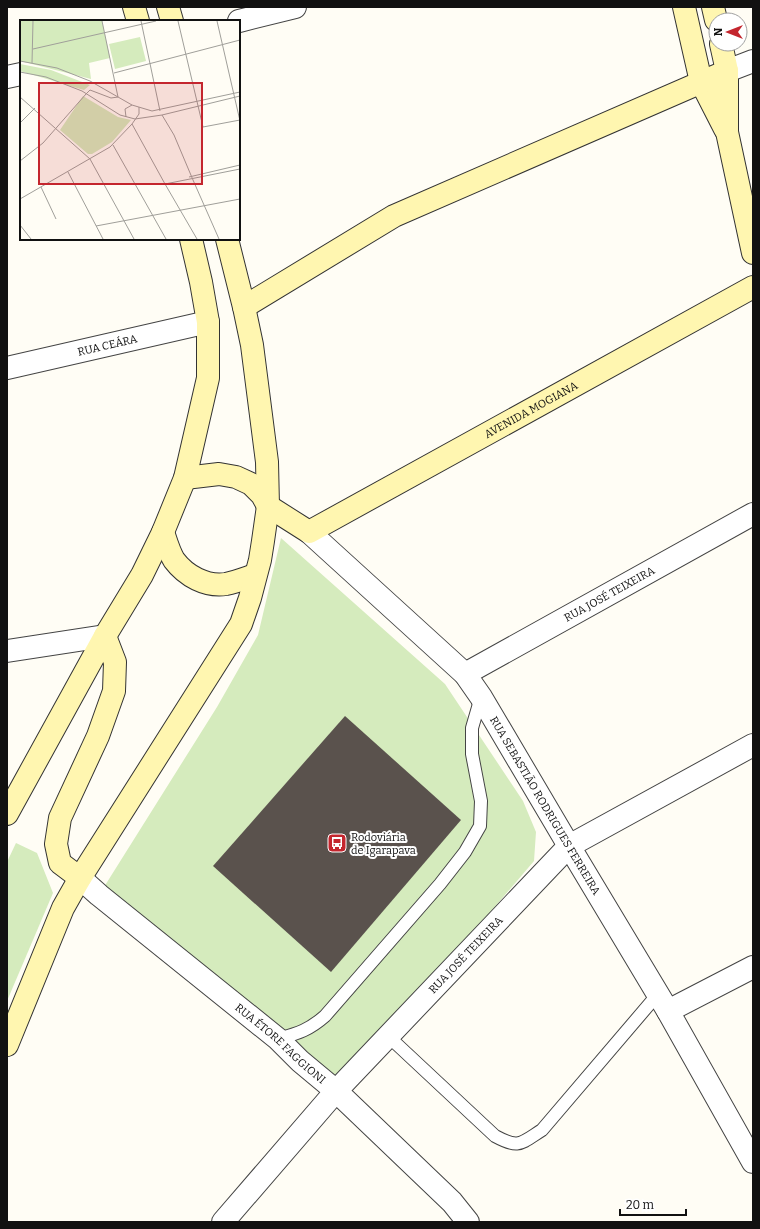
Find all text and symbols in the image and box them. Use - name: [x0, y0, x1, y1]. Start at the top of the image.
- north arrow: [708, 12, 748, 52]
- inset map: [20, 20, 240, 240]
- text: N: [712, 27, 725, 36]
- street label: RUA CEÁRA: [76, 332, 139, 359]
- street label: AVENIDA MOGIANA: [482, 379, 580, 441]
- street label: RUA JOSÉ TEIXEIRA: [562, 564, 657, 625]
- street label: RUA SEBASTIÃO RODRIGUES FERREIRA: [487, 714, 603, 897]
- place label: Rodoviária de Igarapava: [351, 831, 416, 857]
- bus stop icon: Rodoviária de Igarapava: [326, 832, 348, 854]
- street label: RUA JOSÉ TEIXEIRA: [426, 914, 506, 996]
- street label: RUA ÉTORE FAGGIONI: [232, 1001, 328, 1087]
- scale bar: [620, 1191, 686, 1217]
- text: 20 m: [626, 1198, 655, 1212]

